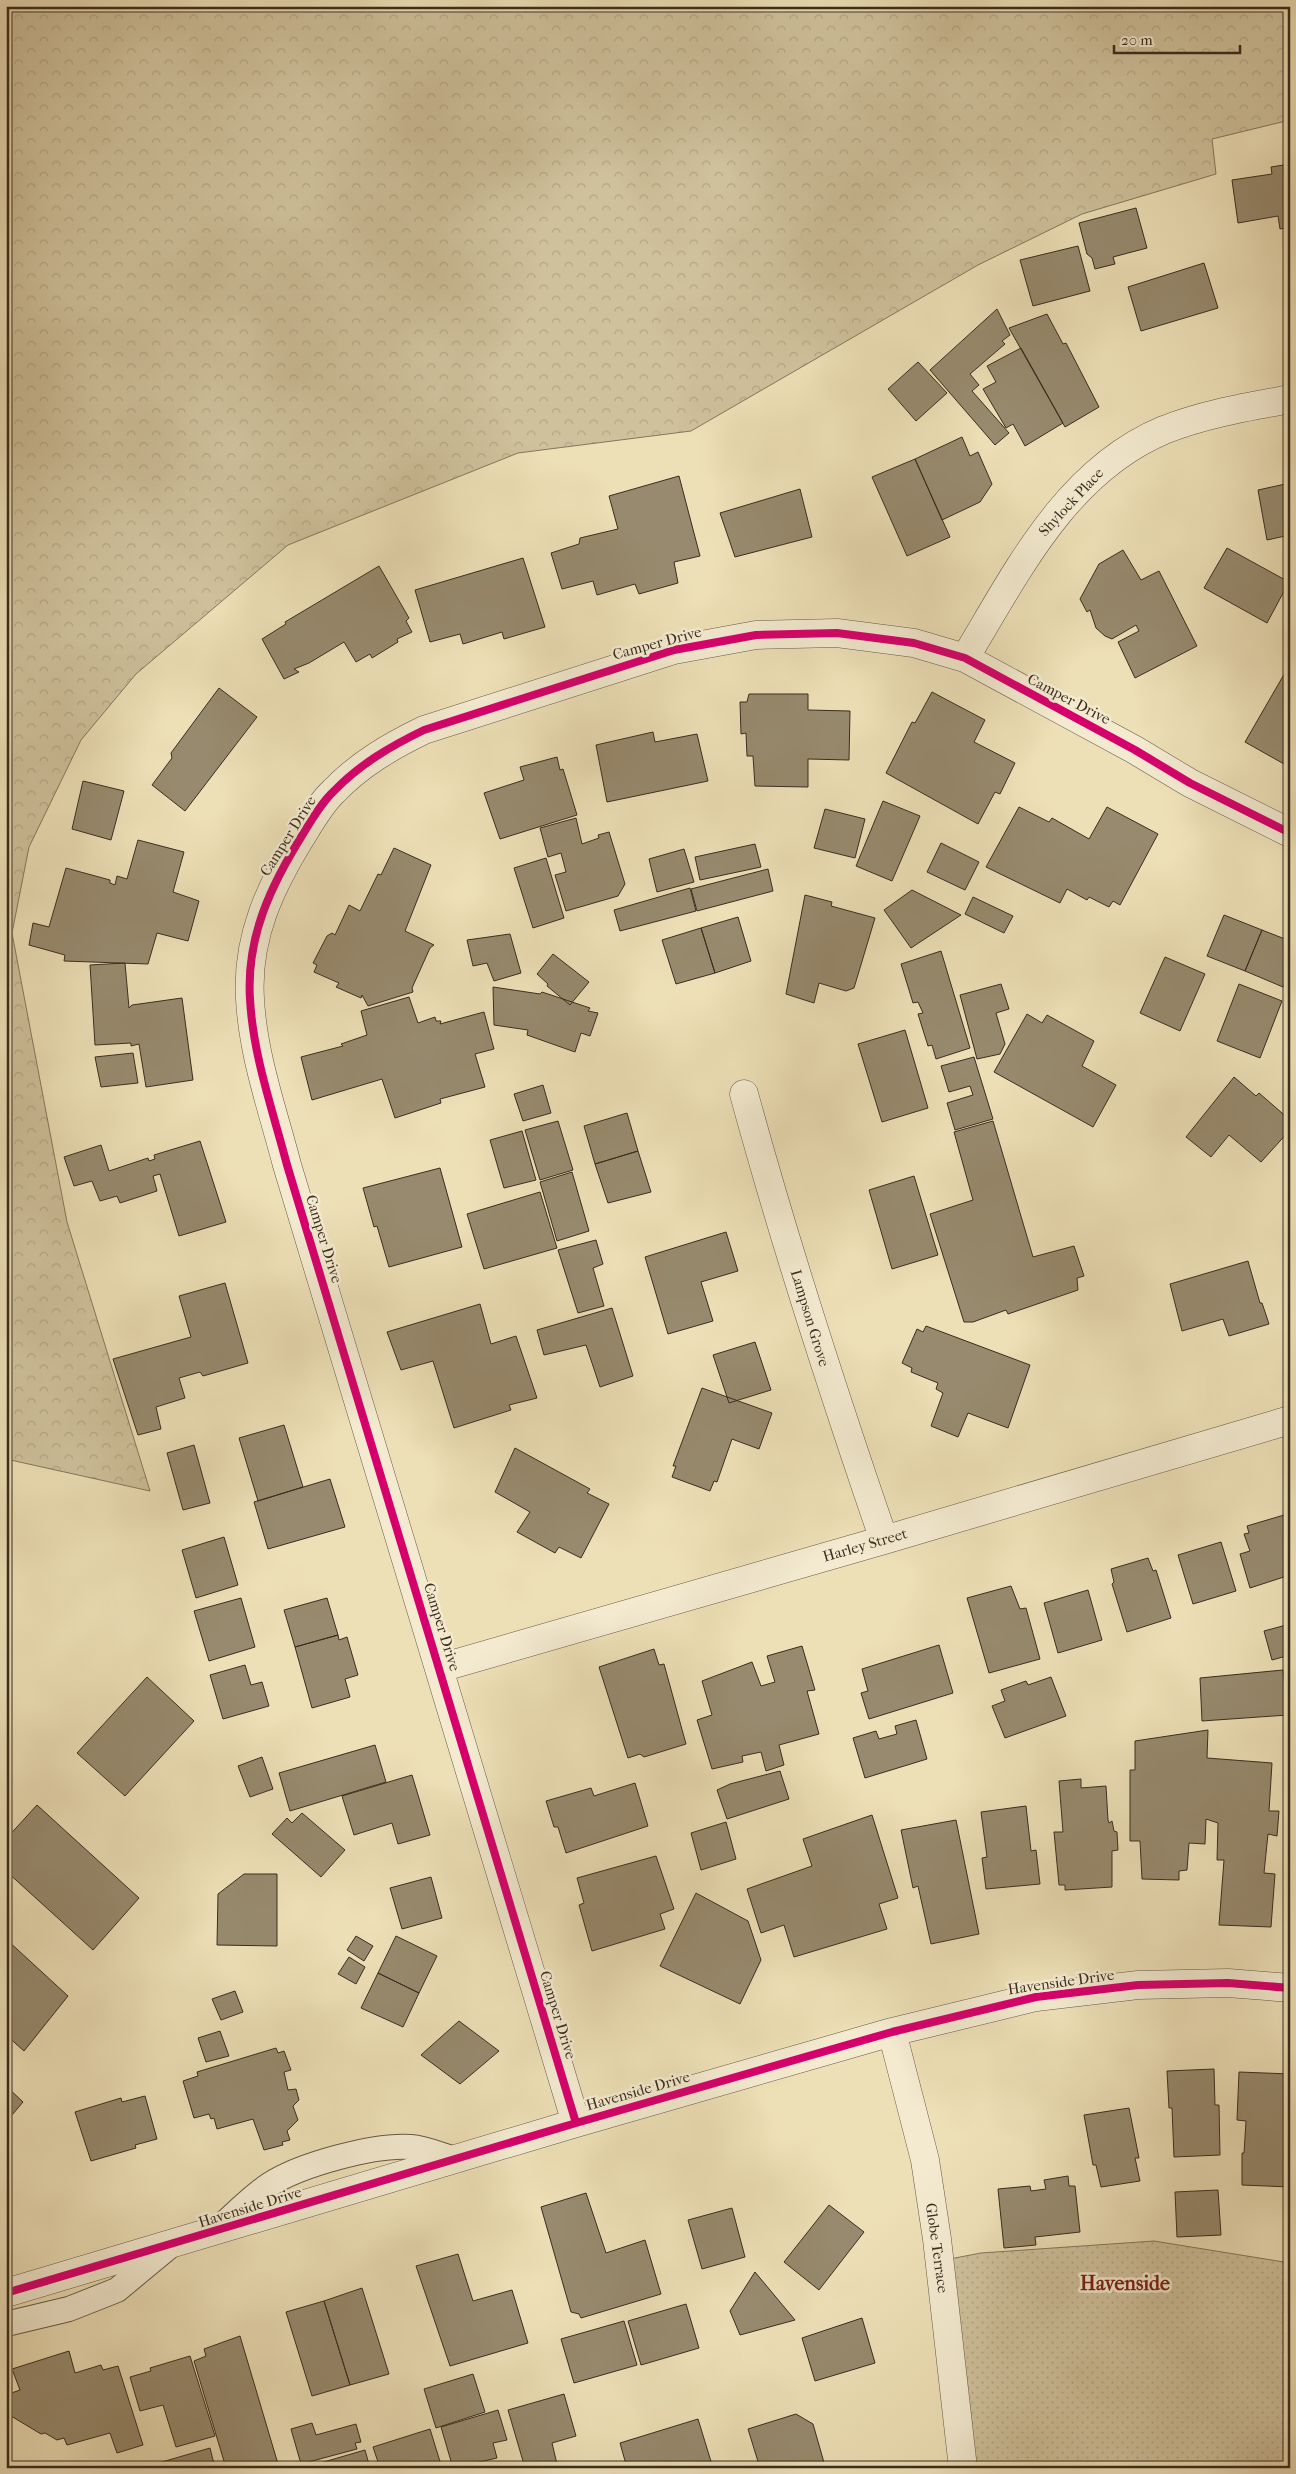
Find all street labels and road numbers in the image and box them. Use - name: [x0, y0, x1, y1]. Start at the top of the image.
- street label: Shylock Place: [1035, 464, 1108, 540]
- street label: Camper Drive: [611, 622, 704, 664]
- street label: Camper Drive: [1024, 670, 1114, 729]
- street label: Camper Drive: [256, 792, 320, 879]
- street label: Camper Drive: [302, 1193, 346, 1286]
- street label: Lampson Grove: [787, 1267, 833, 1369]
- street label: Harley Street: [821, 1524, 910, 1566]
- street label: Camper Drive: [420, 1581, 464, 1674]
- street label: Havenside Drive: [1007, 1966, 1116, 1998]
- street label: Camper Drive: [536, 1969, 580, 2062]
- street label: Havenside Drive: [584, 2067, 693, 2114]
- street label: Havenside Drive: [196, 2183, 304, 2231]
- street label: Globe Terrace: [922, 2202, 952, 2295]

